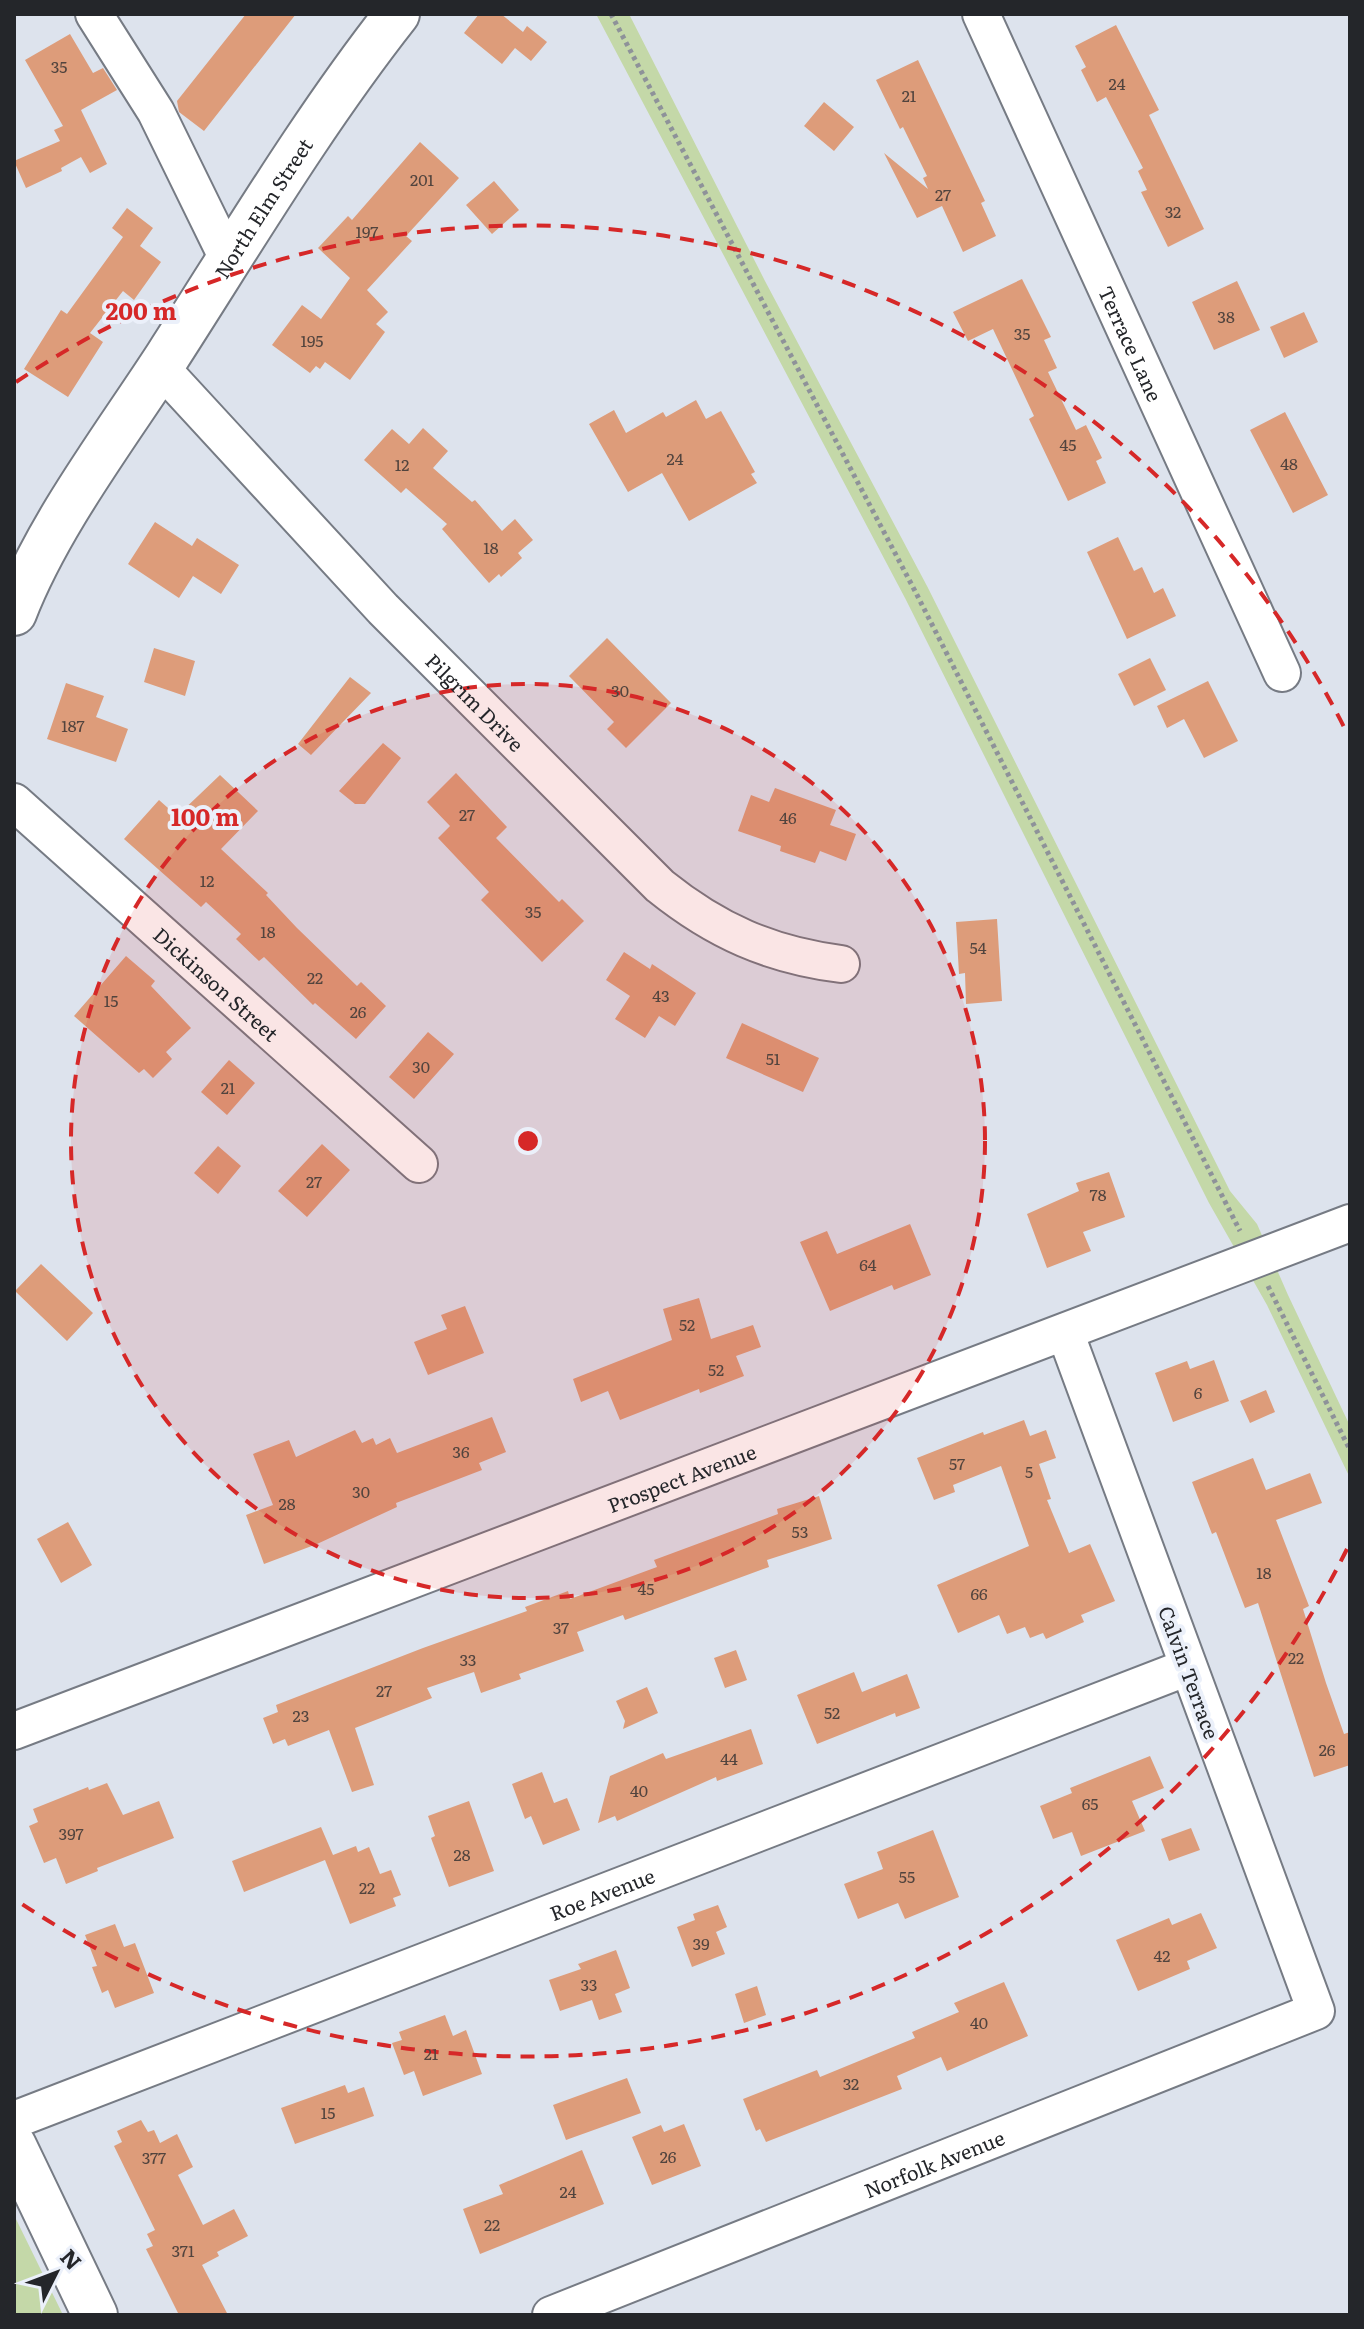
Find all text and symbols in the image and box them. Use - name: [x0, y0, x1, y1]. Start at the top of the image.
- house number: 35: [51, 54, 67, 78]
- house number: 24: [1109, 71, 1126, 95]
- house number: 21: [902, 83, 917, 107]
- street label: North Elm Street: [206, 131, 319, 284]
- house number: 201: [410, 167, 434, 191]
- house number: 27: [935, 182, 951, 206]
- house number: 32: [1165, 199, 1181, 223]
- house number: 197: [356, 219, 378, 243]
- street label: Terrace Lane: [1092, 281, 1171, 406]
- text: 200 m: [105, 292, 177, 327]
- house number: 38: [1217, 304, 1235, 328]
- house number: 35: [1014, 321, 1030, 345]
- house number: 195: [300, 328, 324, 352]
- house number: 45: [1060, 432, 1076, 456]
- house number: 24: [667, 446, 684, 470]
- house number: 48: [1280, 451, 1298, 475]
- house number: 12: [395, 452, 409, 476]
- house number: 18: [483, 535, 499, 559]
- street label: Pilgrim Drive: [419, 645, 532, 758]
- house number: 30: [611, 678, 629, 702]
- house number: 187: [61, 713, 85, 737]
- text: 100 m: [171, 798, 239, 833]
- house number: 27: [459, 802, 475, 826]
- house number: 46: [779, 805, 797, 829]
- house number: 12: [200, 868, 214, 892]
- house number: 35: [525, 899, 541, 923]
- street label: Dickinson Street: [148, 919, 286, 1047]
- house number: 18: [260, 919, 276, 943]
- house number: 54: [970, 935, 987, 959]
- house number: 22: [307, 965, 323, 989]
- house number: 43: [652, 983, 670, 1007]
- house number: 15: [104, 988, 118, 1012]
- house number: 26: [350, 999, 367, 1023]
- house number: 51: [766, 1046, 781, 1070]
- house number: 30: [412, 1054, 430, 1078]
- house number: 21: [221, 1075, 236, 1099]
- centre of rings: [514, 1127, 542, 1155]
- house number: 27: [306, 1169, 322, 1193]
- house number: 78: [1090, 1182, 1107, 1206]
- house number: 64: [859, 1252, 877, 1276]
- house number: 52: [679, 1312, 695, 1336]
- house number: 52: [708, 1357, 724, 1381]
- house number: 6: [1194, 1380, 1203, 1404]
- street label: Prospect Avenue: [603, 1435, 760, 1519]
- house number: 36: [452, 1439, 470, 1463]
- house number: 57: [949, 1451, 965, 1475]
- house number: 5: [1025, 1459, 1033, 1483]
- house number: 30: [352, 1479, 370, 1503]
- house number: 28: [279, 1491, 296, 1515]
- house number: 53: [792, 1519, 808, 1543]
- house number: 18: [1256, 1560, 1272, 1584]
- house number: 45: [638, 1576, 654, 1600]
- house number: 66: [970, 1581, 988, 1605]
- street label: Calvin Terrace: [1152, 1601, 1228, 1743]
- house number: 37: [553, 1615, 569, 1639]
- house number: 22: [1288, 1645, 1304, 1669]
- house number: 33: [460, 1647, 476, 1671]
- house number: 27: [376, 1678, 392, 1702]
- house number: 52: [824, 1700, 840, 1724]
- house number: 23: [293, 1703, 309, 1727]
- house number: 26: [1319, 1737, 1336, 1761]
- house number: 44: [720, 1746, 738, 1770]
- house number: 40: [630, 1778, 648, 1802]
- house number: 65: [1082, 1791, 1098, 1815]
- house number: 397: [59, 1821, 84, 1845]
- house number: 28: [454, 1842, 471, 1866]
- street label: Roe Avenue: [545, 1859, 659, 1927]
- house number: 55: [899, 1864, 915, 1888]
- house number: 22: [359, 1875, 375, 1899]
- house number: 39: [692, 1931, 710, 1955]
- house number: 42: [1154, 1943, 1170, 1967]
- house number: 33: [581, 1972, 597, 1996]
- house number: 40: [970, 2010, 988, 2034]
- house number: 21: [424, 2041, 439, 2065]
- house number: 32: [843, 2071, 859, 2095]
- house number: 15: [321, 2100, 335, 2124]
- street label: Norfolk Avenue: [859, 2121, 1009, 2204]
- house number: 26: [660, 2144, 677, 2168]
- house number: 377: [142, 2145, 166, 2169]
- house number: 24: [560, 2179, 577, 2203]
- house number: 22: [484, 2212, 500, 2236]
- north arrow: [16, 2233, 96, 2313]
- house number: 371: [172, 2238, 195, 2262]
- text: N: [54, 2241, 90, 2277]

